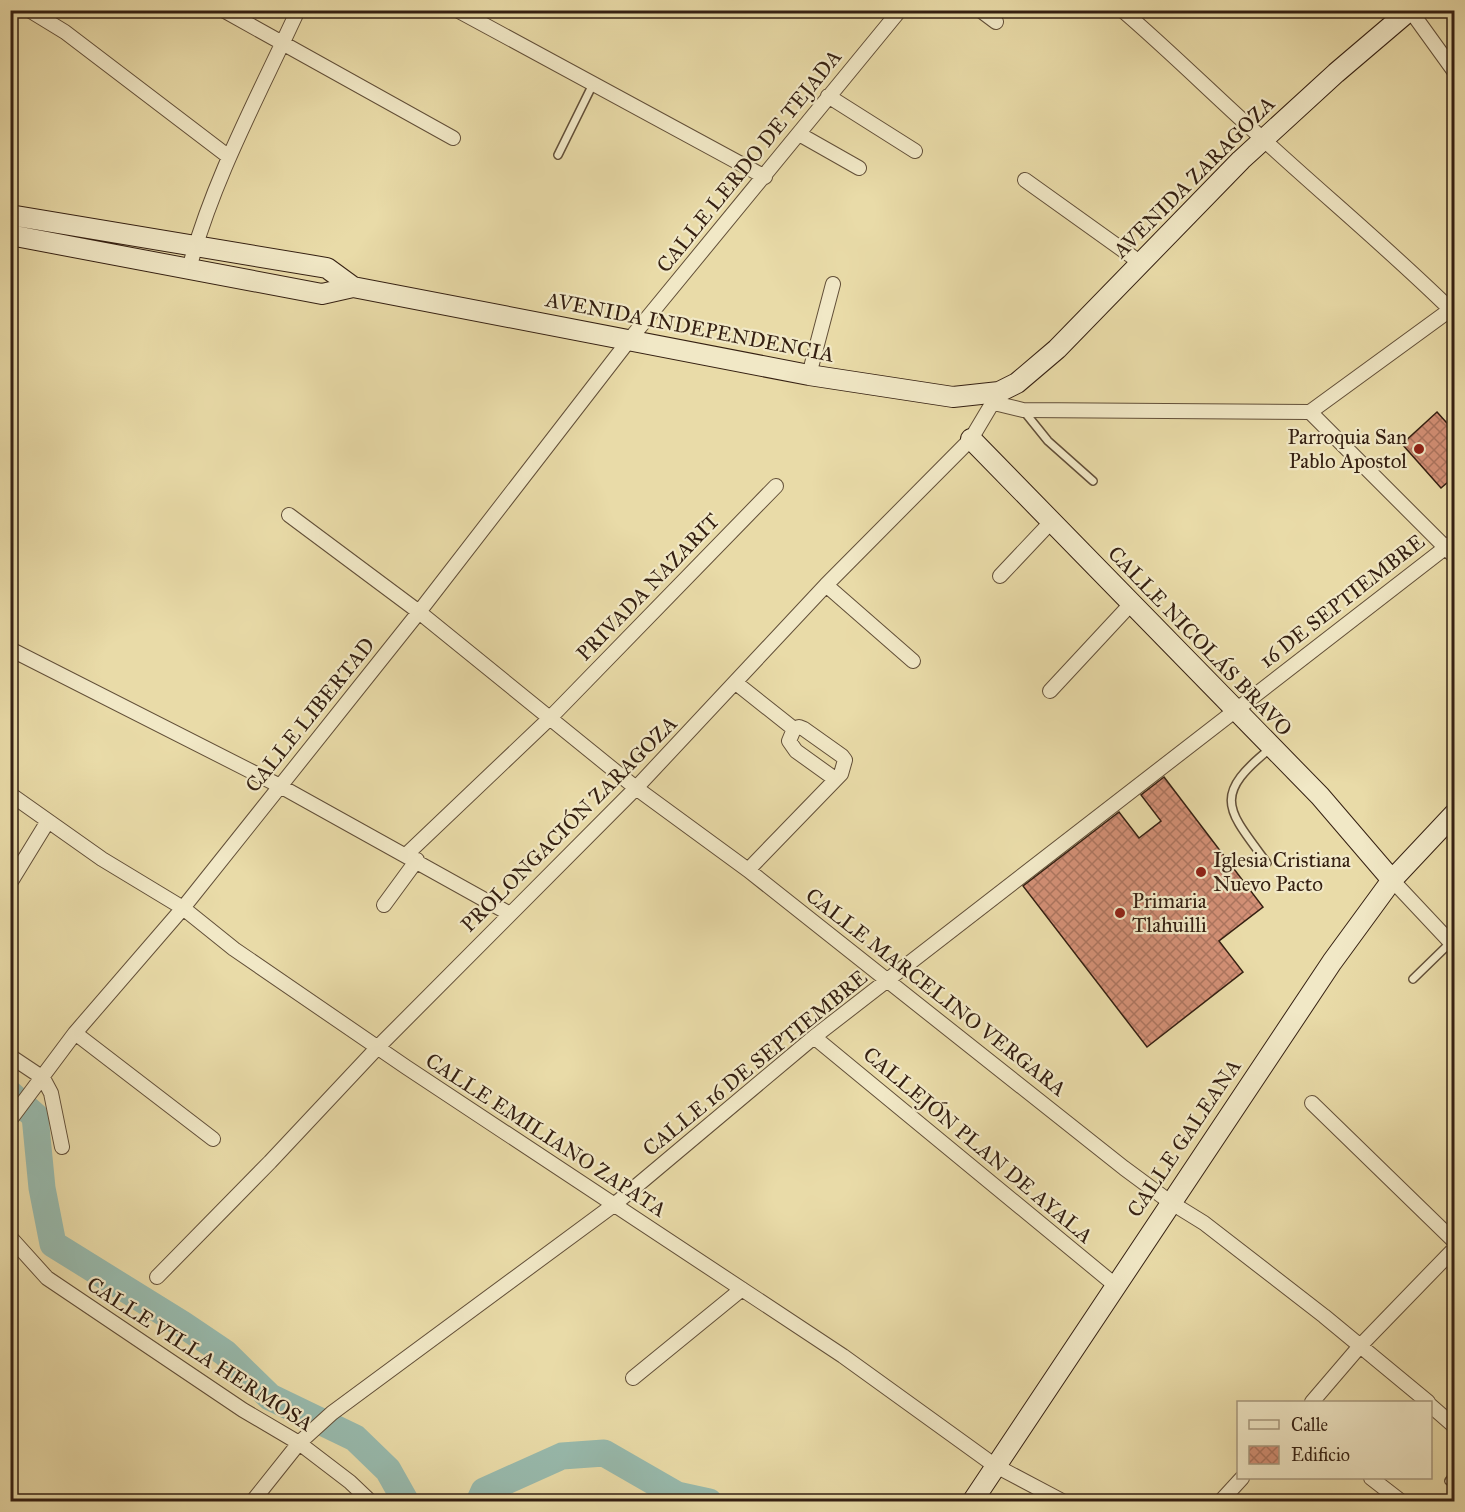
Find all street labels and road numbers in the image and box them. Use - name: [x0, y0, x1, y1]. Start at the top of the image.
- street label: CALLE LERDO DE TEJADA: [651, 44, 847, 278]
- street label: AVENIDA ZARAGOZA: [1107, 91, 1280, 264]
- street label: AVENIDA INDEPENDENCIA: [543, 286, 836, 368]
- street label: PRIVADA NAZARIT: [571, 508, 725, 666]
- street label: 16 DE SEPTIEMBRE: [1254, 528, 1430, 674]
- street label: CALLE NICOLÁS BRAVO: [1102, 541, 1298, 741]
- street label: CALLE LIBERTAD: [240, 632, 380, 798]
- street label: PROLONGACIÓN ZARAGOZA: [455, 710, 683, 938]
- street label: CALLE MARCELINO VERGARA: [801, 882, 1071, 1102]
- street label: CALLE 16 DE SEPTIEMBRE: [637, 964, 873, 1162]
- street label: CALLEJÓN PLAN DE AYALA: [858, 1040, 1099, 1249]
- street label: CALLE EMILIANO ZAPATA: [421, 1047, 671, 1223]
- street label: CALLE GALEANA: [1121, 1054, 1247, 1222]
- street label: CALLE VILLA HERMOSA: [82, 1271, 318, 1437]

